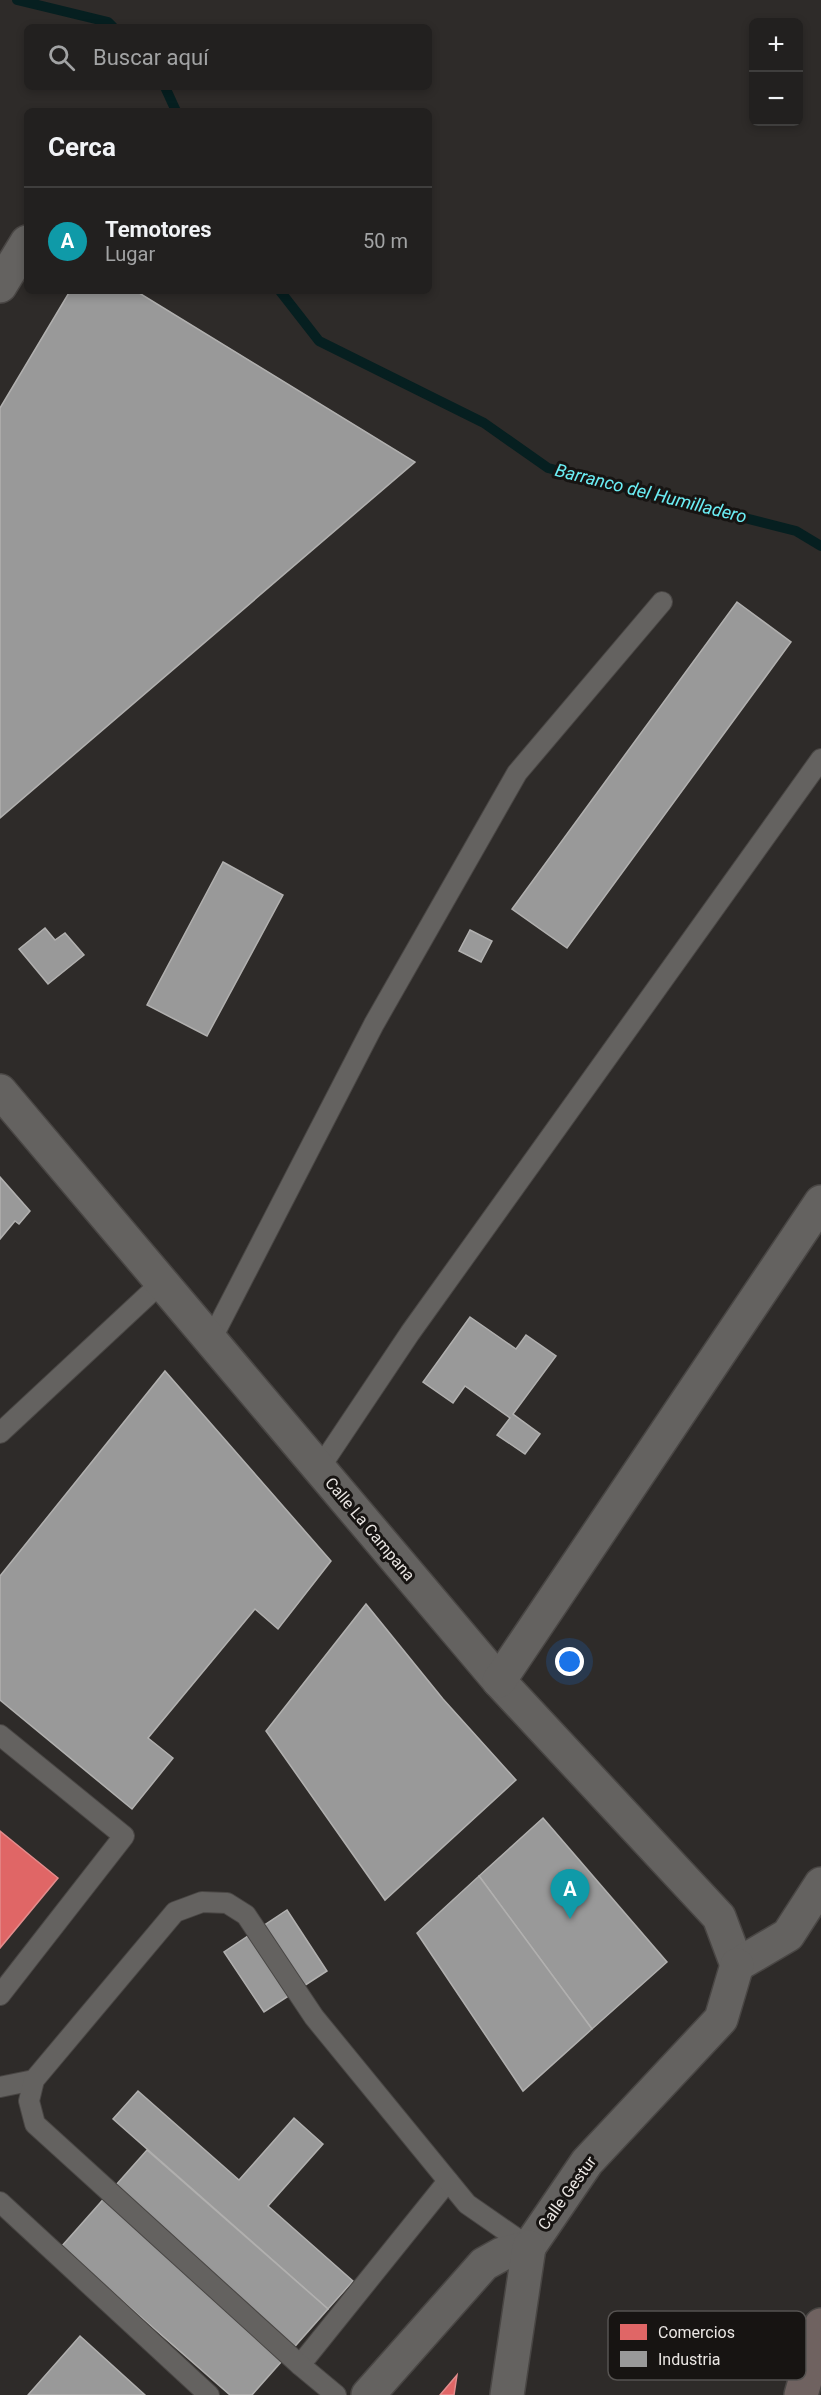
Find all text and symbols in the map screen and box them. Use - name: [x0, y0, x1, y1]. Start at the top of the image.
- map controls: [749, 18, 803, 126]
- button: +: [749, 18, 803, 72]
- search box: [24, 24, 432, 90]
- icon: search: [45, 41, 78, 74]
- text: Buscar aquí: [93, 45, 209, 70]
- button: −: [749, 72, 803, 126]
- text: Cerca: [48, 132, 116, 162]
- text: Temotores: [105, 217, 212, 242]
- text: A: [61, 229, 74, 253]
- text: 50 m: [363, 229, 408, 253]
- text: Lugar: [105, 242, 155, 266]
- water label: Barranco del Humilladero: [553, 459, 749, 527]
- street label: Calle La Campana: [321, 1473, 419, 1585]
- your location: [555, 1647, 584, 1676]
- pin: A: [550, 1870, 590, 1919]
- street label: Calle Gestur: [534, 2152, 600, 2234]
- legend: [608, 2311, 806, 2380]
- text: Comercios: [658, 2323, 735, 2342]
- text: Industria: [658, 2350, 721, 2369]

